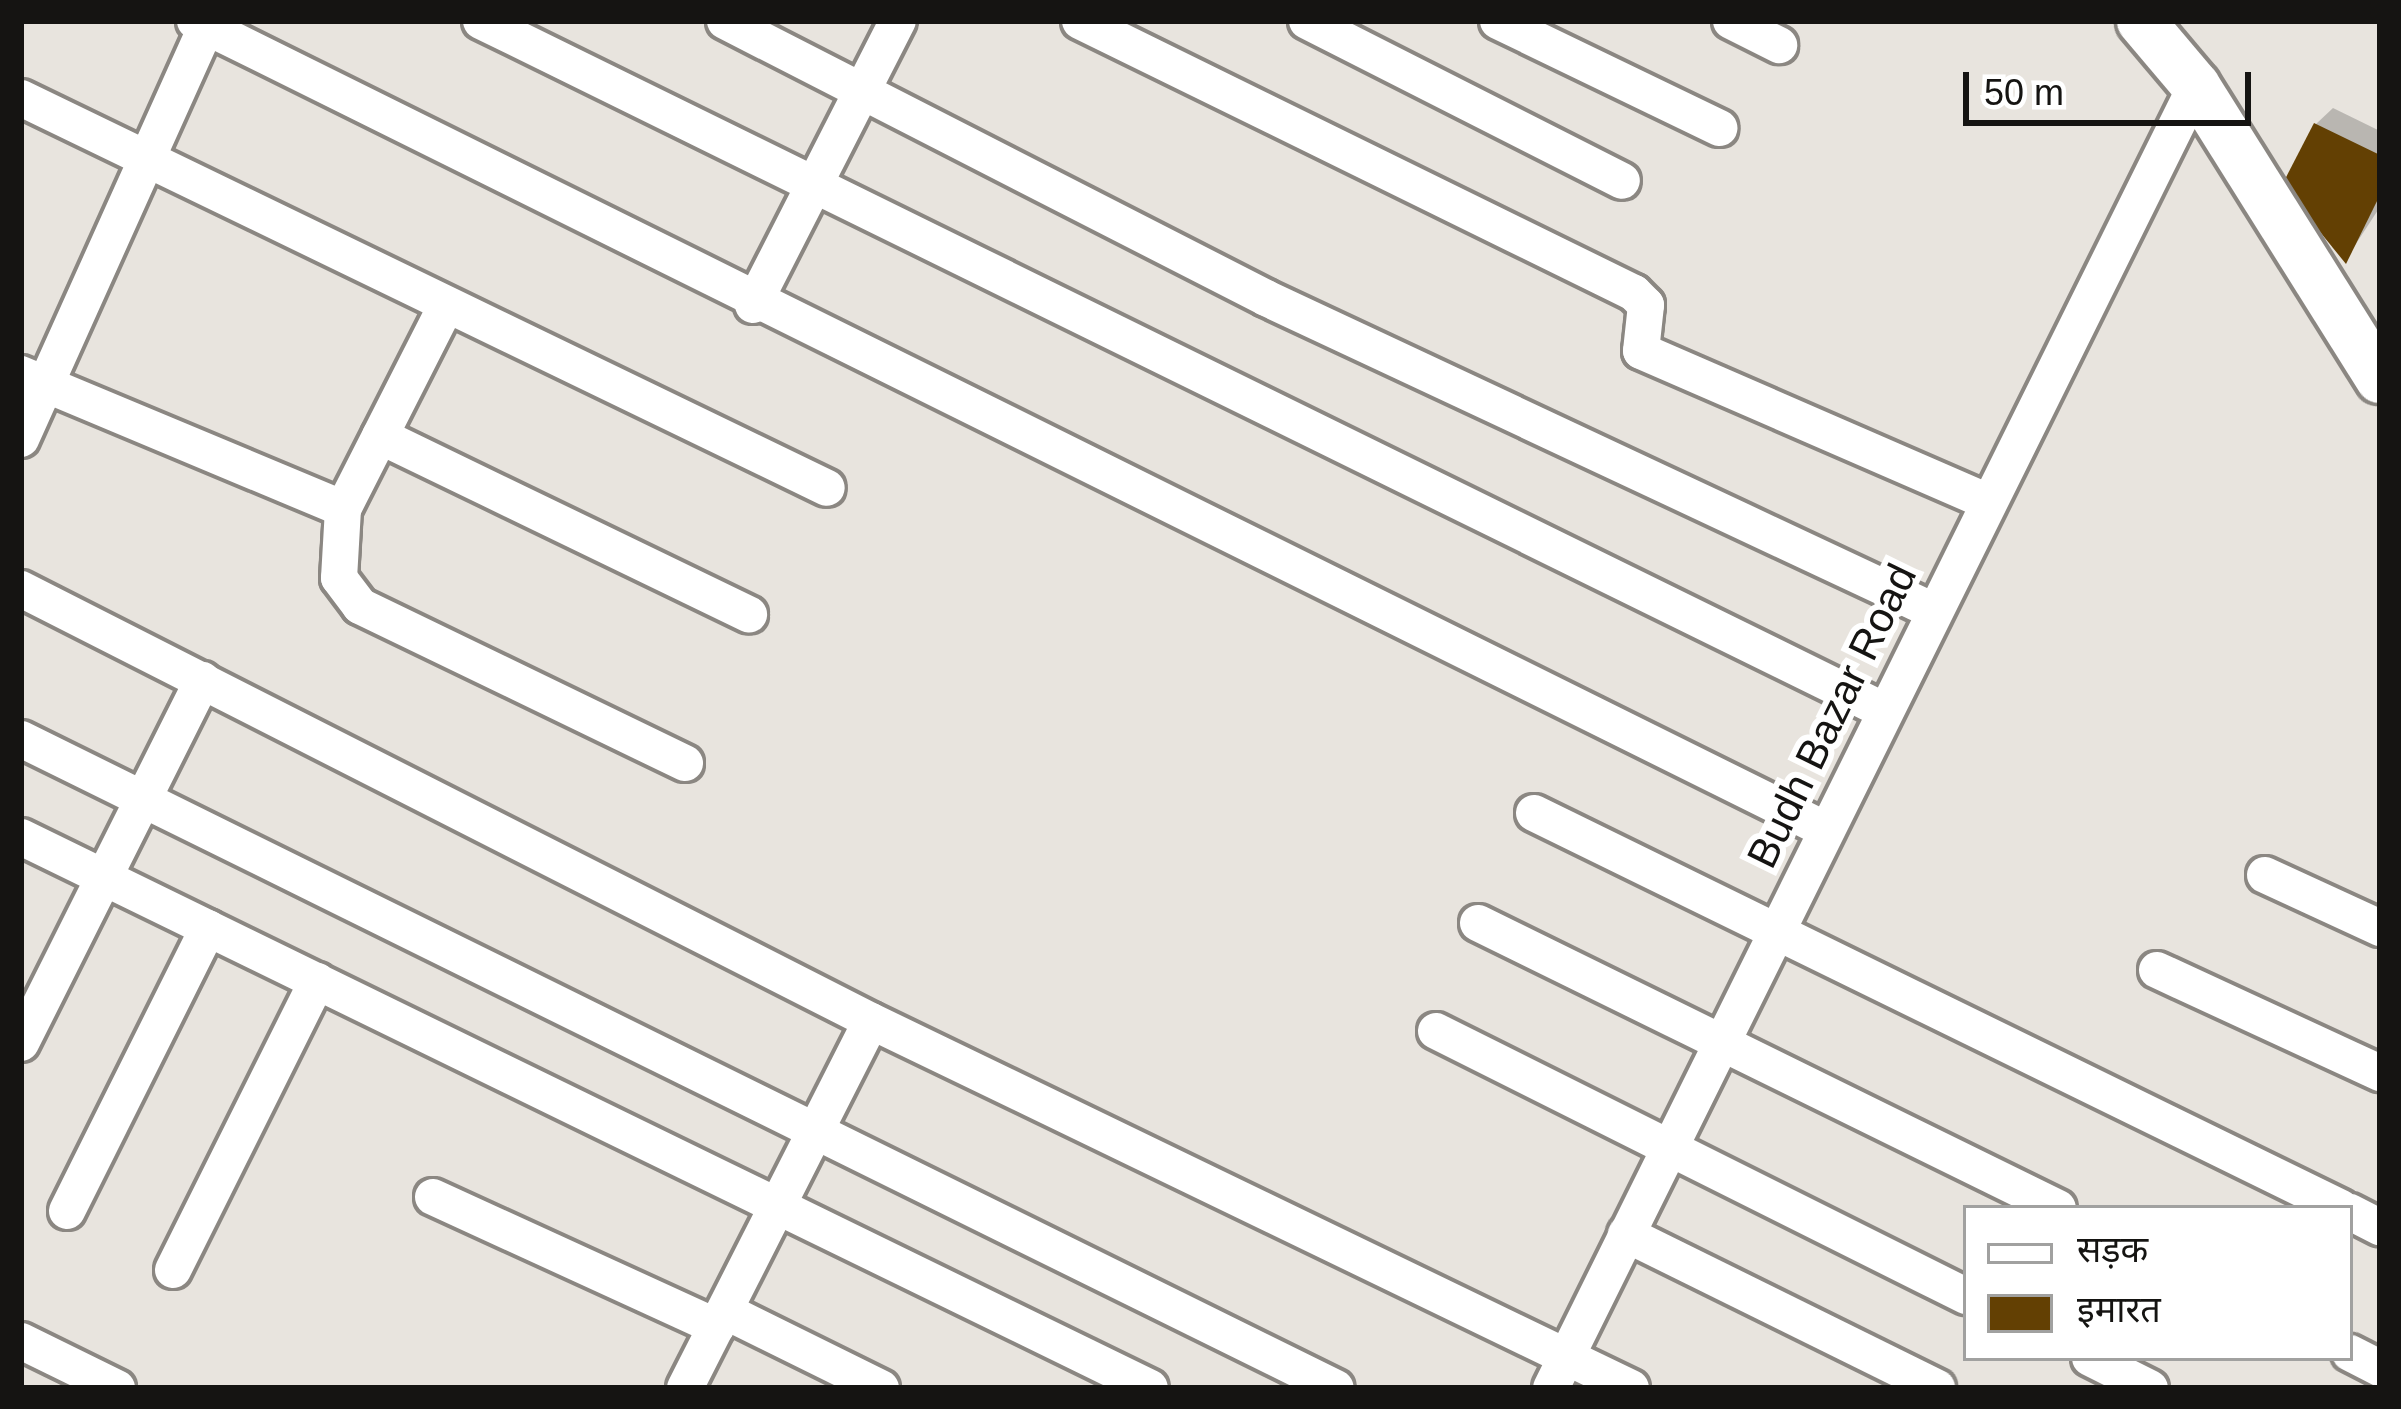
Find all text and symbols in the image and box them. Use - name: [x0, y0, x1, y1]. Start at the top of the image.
- scale bar: [1969, 48, 2257, 122]
- text: 50 m: [1984, 72, 2064, 113]
- street label: Budh Bazar Road: [1737, 556, 1927, 876]
- legend: [1963, 1205, 2353, 1361]
- text: सड़क: [2077, 1229, 2148, 1270]
- text: इमारत: [2077, 1289, 2161, 1330]

